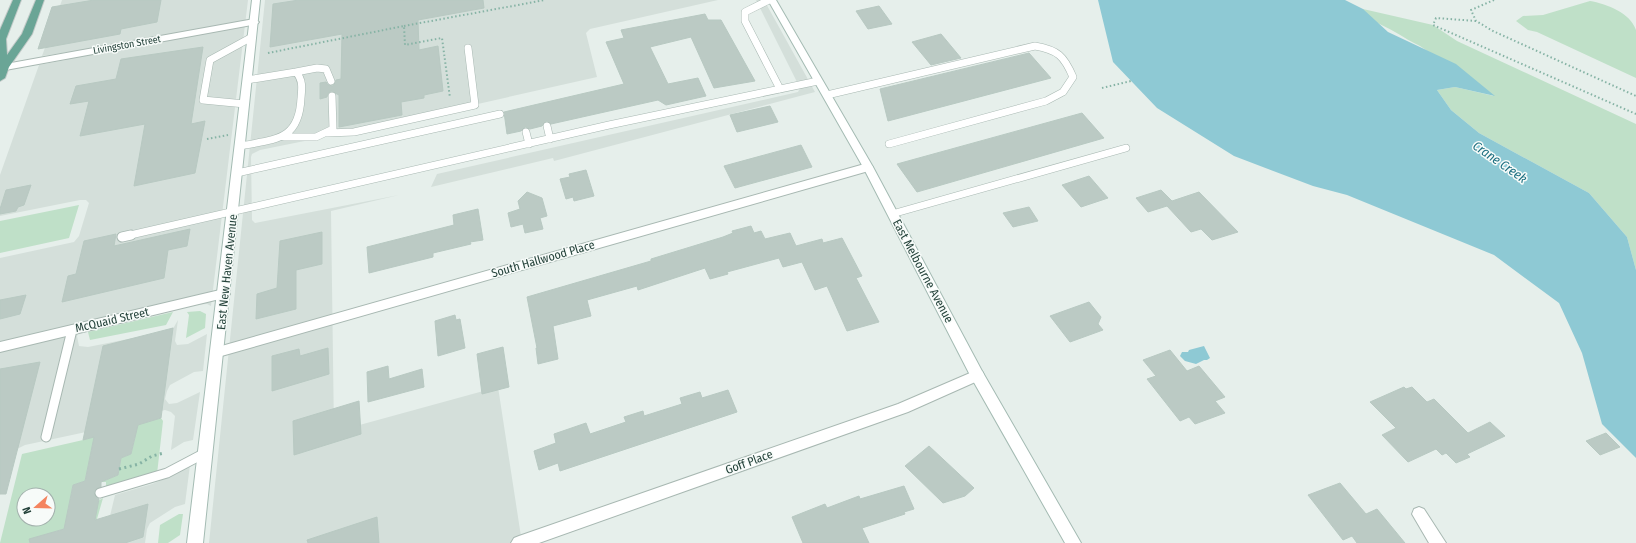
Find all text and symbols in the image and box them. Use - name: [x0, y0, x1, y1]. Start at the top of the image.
- street label: Livingston Street: [92, 33, 163, 57]
- water label: Crane Creek: [1470, 138, 1530, 186]
- street label: East New Haven Avenue: [214, 213, 240, 331]
- street label: East Melbourne Avenue: [890, 217, 956, 325]
- street label: South Hallwood Place: [490, 238, 596, 280]
- street label: McQuaid Street: [74, 305, 150, 335]
- street label: Goff Place: [723, 447, 775, 477]
- north arrow: [16, 487, 56, 527]
- text: N: [20, 505, 34, 516]

